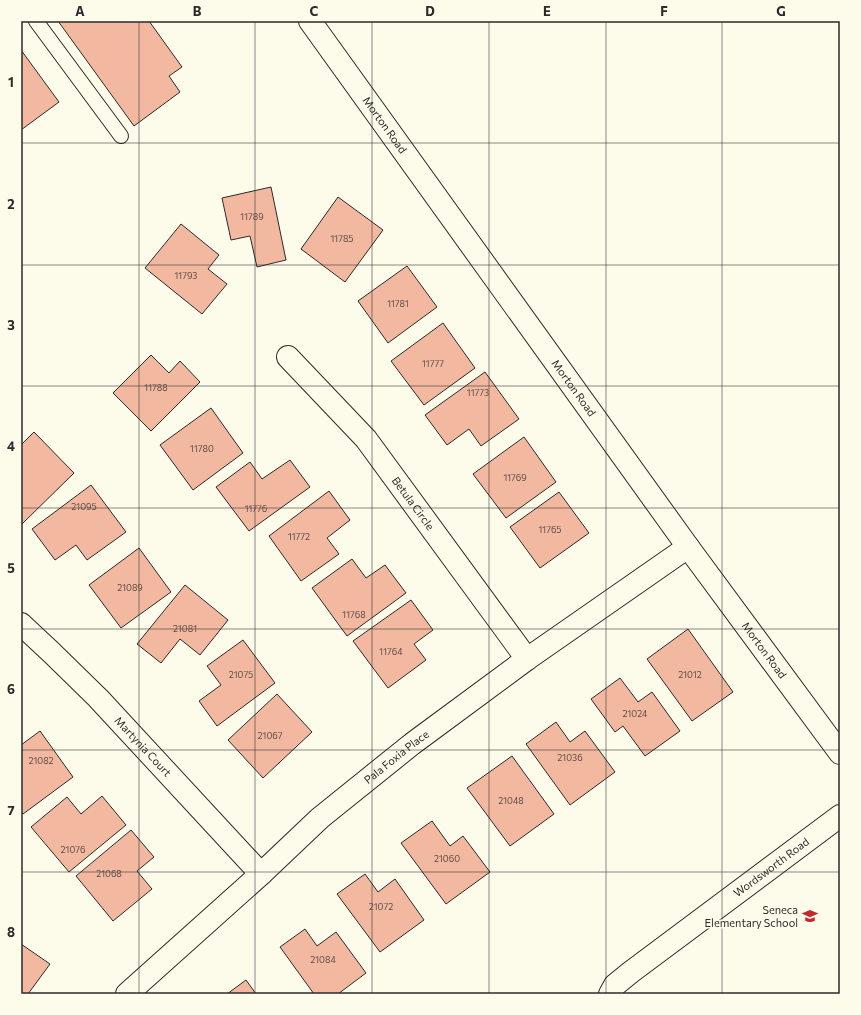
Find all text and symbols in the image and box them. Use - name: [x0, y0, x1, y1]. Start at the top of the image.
- text: A: [75, 3, 85, 19]
- text: B: [193, 3, 202, 19]
- text: C: [310, 3, 319, 19]
- text: D: [425, 3, 435, 19]
- text: E: [543, 3, 551, 19]
- text: F: [660, 3, 668, 19]
- text: G: [776, 3, 786, 19]
- text: 1: [8, 74, 14, 90]
- street label: Morton Road: [360, 94, 410, 156]
- text: 2: [7, 196, 15, 212]
- house number: 11789: [240, 211, 264, 222]
- house number: 11785: [330, 233, 354, 244]
- house number: 11793: [175, 270, 198, 281]
- house number: 11781: [387, 298, 409, 309]
- text: 3: [7, 317, 15, 333]
- street label: Morton Road: [549, 357, 599, 419]
- house number: 11777: [422, 358, 444, 369]
- house number: 11788: [144, 382, 168, 393]
- house number: 11773: [467, 387, 489, 398]
- text: 4: [7, 438, 15, 454]
- house number: 11780: [190, 443, 214, 454]
- house number: 11769: [503, 472, 527, 483]
- street label: Betula Circle: [390, 474, 437, 532]
- house number: 21095: [71, 501, 97, 512]
- house number: 11776: [245, 503, 267, 514]
- house number: 11765: [538, 524, 562, 535]
- house number: 11772: [288, 531, 310, 542]
- text: 5: [7, 560, 15, 576]
- house number: 21089: [117, 582, 143, 593]
- house number: 11768: [342, 609, 366, 620]
- street label: Morton Road: [740, 619, 790, 681]
- house number: 21081: [173, 623, 197, 634]
- house number: 11764: [379, 646, 403, 657]
- house number: 21075: [229, 669, 253, 680]
- house number: 21012: [678, 669, 702, 680]
- text: 6: [7, 681, 15, 697]
- house number: 21024: [623, 708, 648, 719]
- street label: Martynia Court: [112, 714, 175, 779]
- street label: Pala Foxia Place: [361, 727, 431, 786]
- house number: 21067: [258, 730, 283, 741]
- house number: 21036: [557, 752, 583, 763]
- house number: 21082: [28, 755, 54, 766]
- house number: 21048: [498, 795, 524, 806]
- text: 7: [7, 802, 15, 818]
- street label: Wordsworth Road: [731, 835, 811, 899]
- house number: 21076: [61, 844, 85, 855]
- house number: 21060: [434, 853, 460, 864]
- house number: 21068: [96, 868, 122, 879]
- house number: 21072: [369, 901, 393, 912]
- place label: Seneca Elementary School: [705, 903, 798, 929]
- school or university icon: Seneca Elementary School: [801, 907, 819, 925]
- text: 8: [7, 924, 15, 940]
- house number: 21084: [310, 954, 336, 965]

